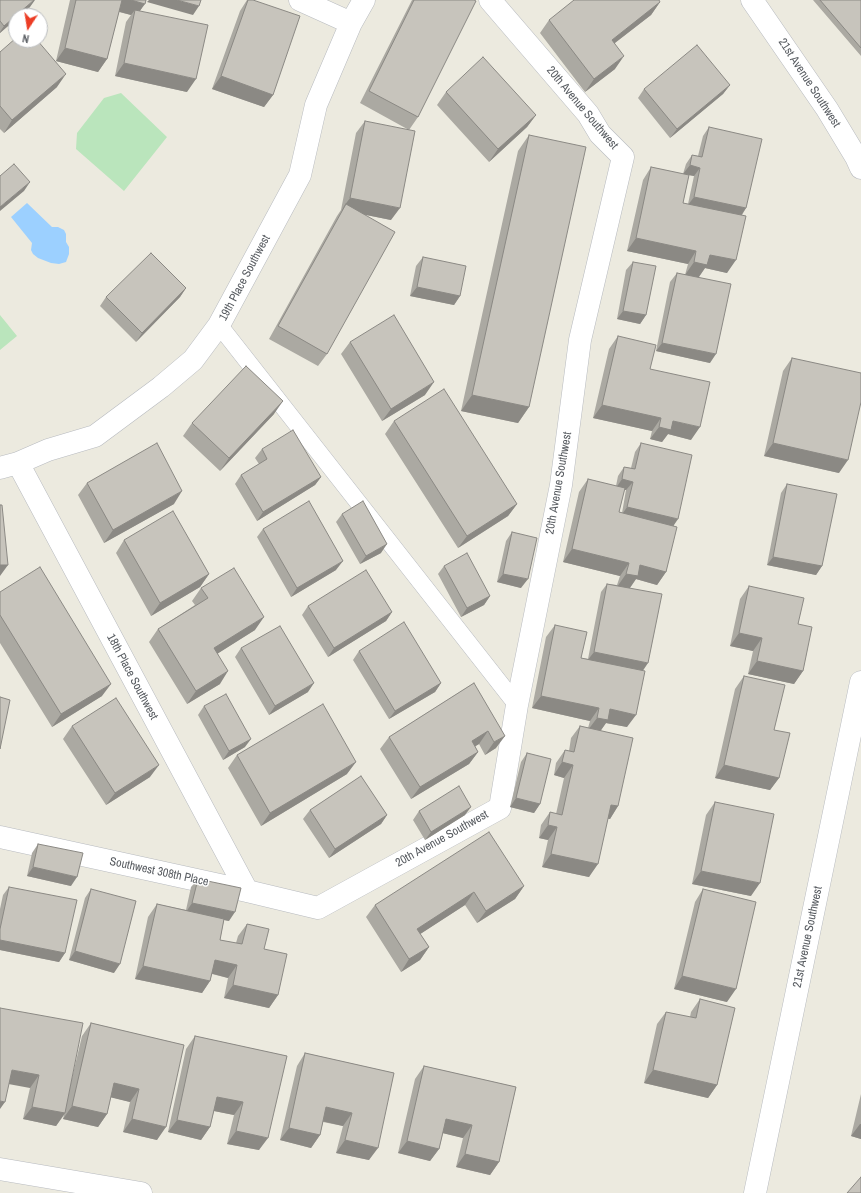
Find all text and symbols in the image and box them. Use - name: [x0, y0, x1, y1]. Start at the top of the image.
- north arrow: [8, 8, 48, 48]
- text: N: [21, 31, 30, 46]
- street label: 21st Avenue Southwest: [775, 36, 843, 130]
- street label: 20th Avenue Southwest: [543, 64, 621, 152]
- street label: 19th Place Southwest: [216, 233, 274, 323]
- street label: 20th Avenue Southwest: [543, 431, 575, 535]
- street label: 18th Place Southwest: [103, 632, 161, 722]
- street label: 20th Avenue Southwest: [393, 808, 491, 870]
- street label: Southwest 308th Place: [108, 854, 210, 890]
- street label: 21st Avenue Southwest: [790, 885, 826, 989]

